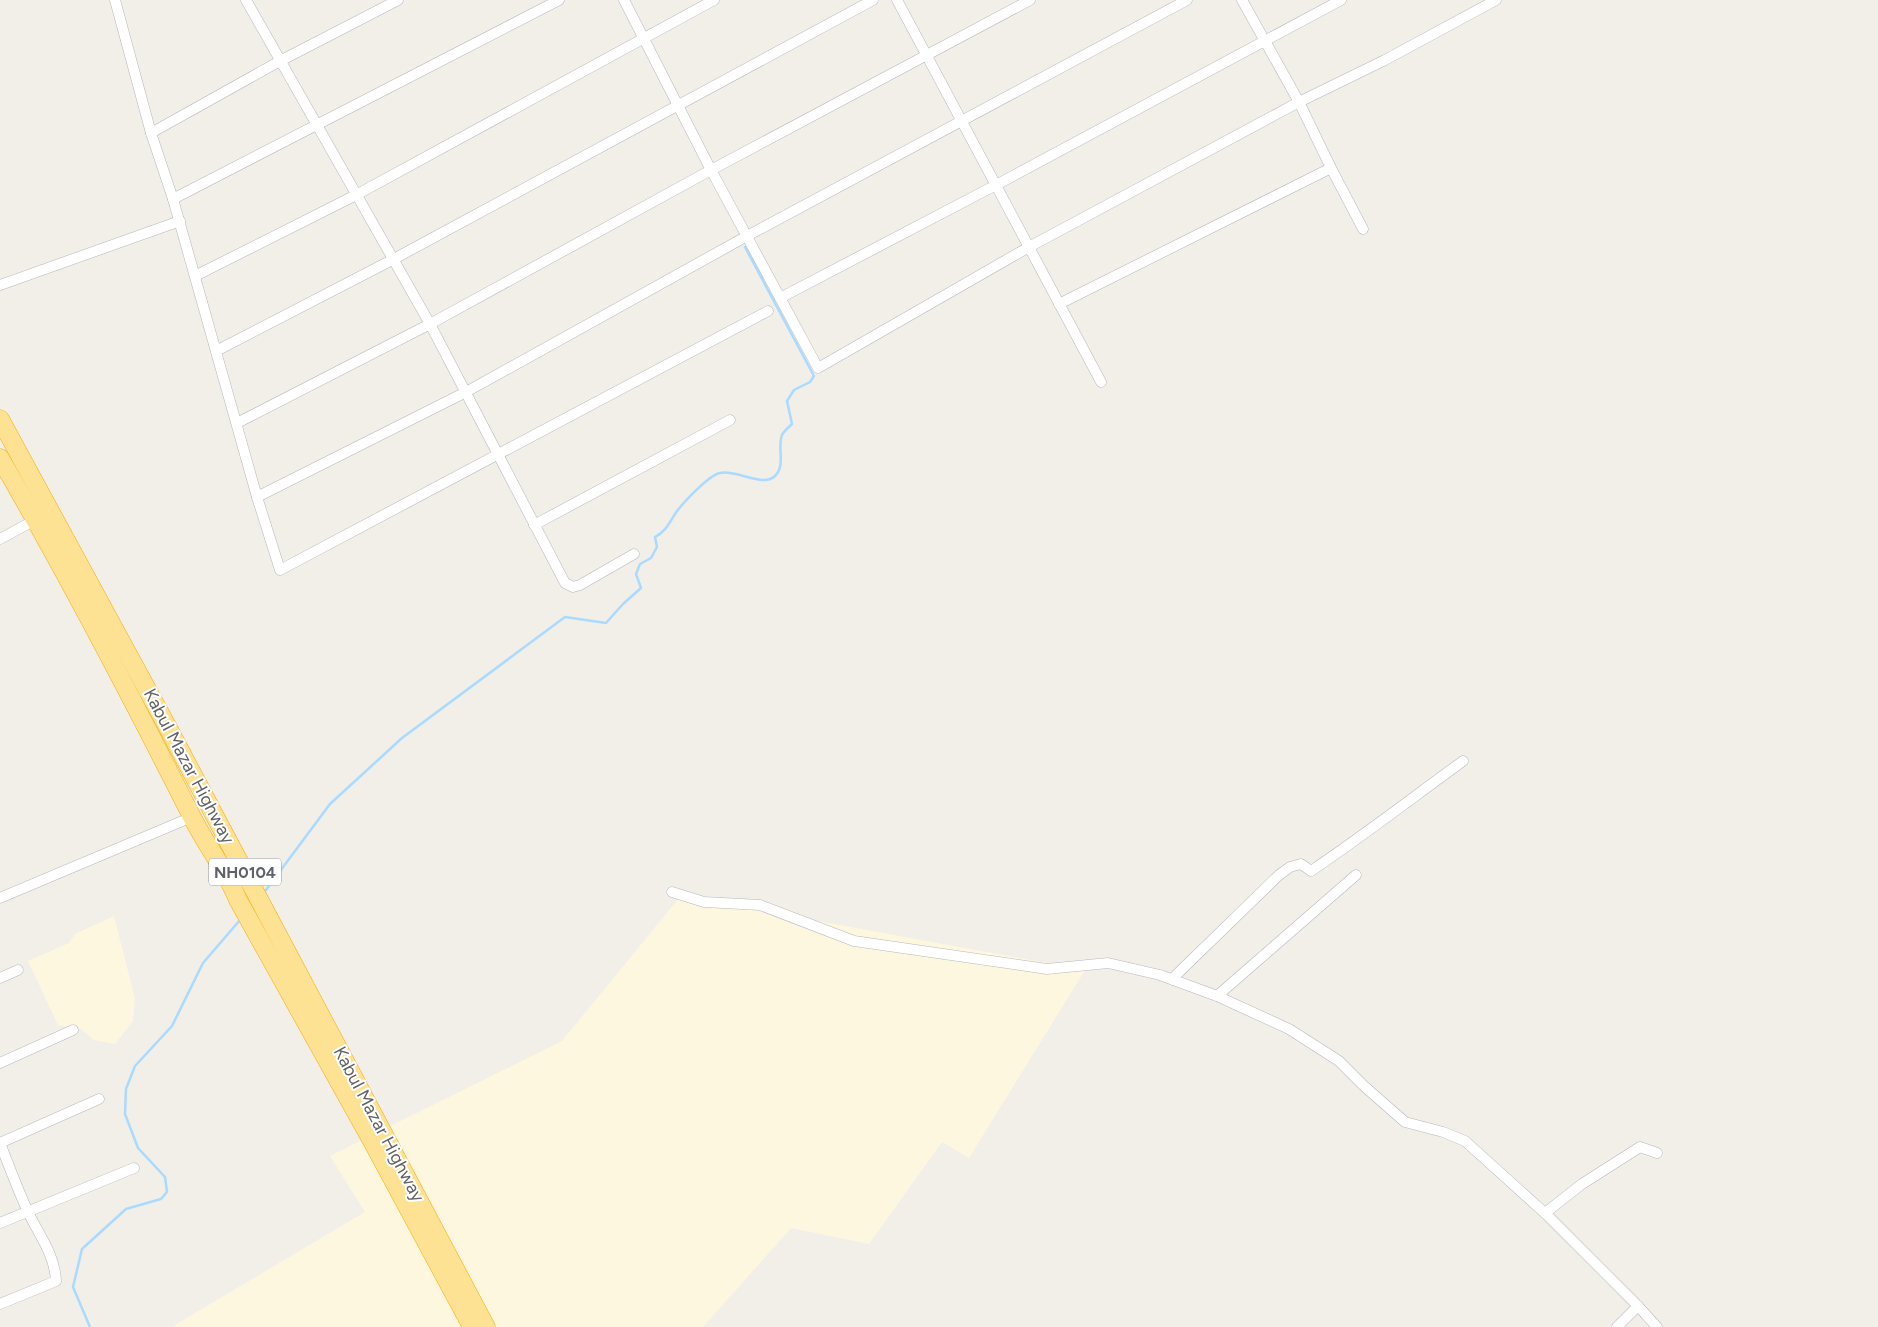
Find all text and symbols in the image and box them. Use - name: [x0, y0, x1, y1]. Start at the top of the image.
- street label: Kabul Mazar Highway: [139, 685, 239, 848]
- road number: NH0104: [209, 859, 281, 886]
- street label: Kabul Mazar Highway: [329, 1043, 429, 1206]

